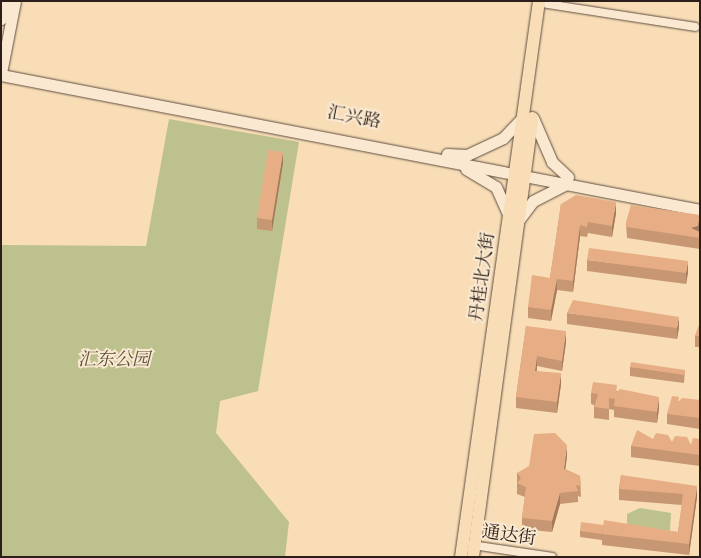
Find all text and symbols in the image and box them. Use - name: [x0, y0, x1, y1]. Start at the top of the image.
- street label: 汇兴路: [325, 102, 383, 134]
- street label: 丹桂北大街: [466, 231, 500, 323]
- park label: 汇东公园: [78, 349, 150, 371]
- street label: 通达街: [481, 522, 537, 550]

